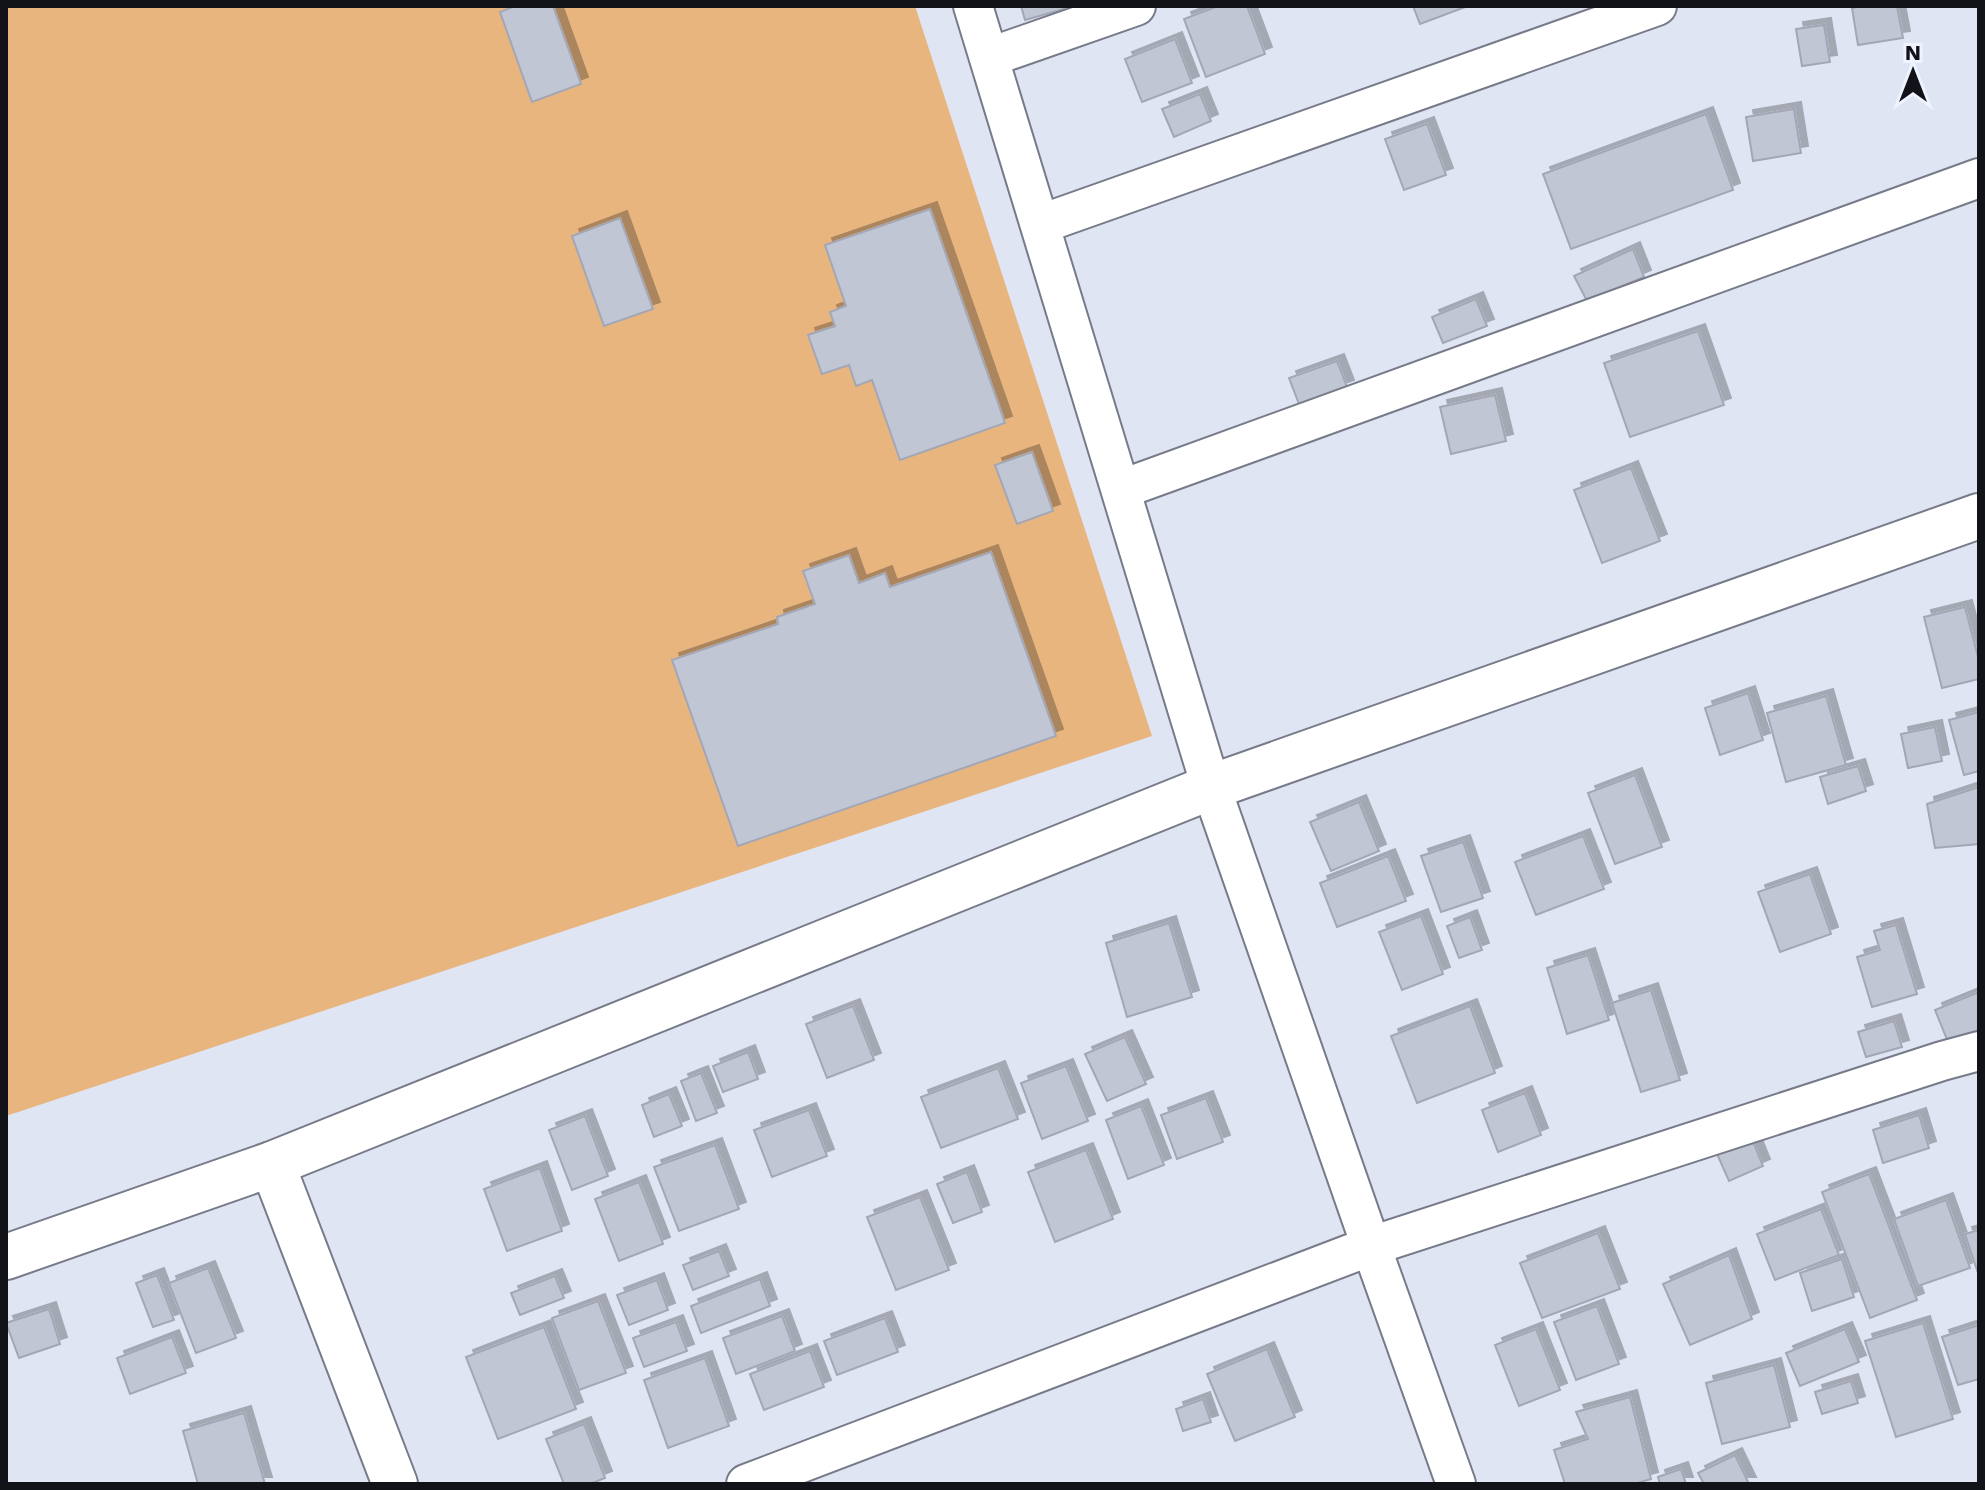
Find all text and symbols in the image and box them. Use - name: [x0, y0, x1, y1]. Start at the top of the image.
- north arrow: [1873, 32, 1953, 112]
- text: N: [1905, 40, 1921, 65]

